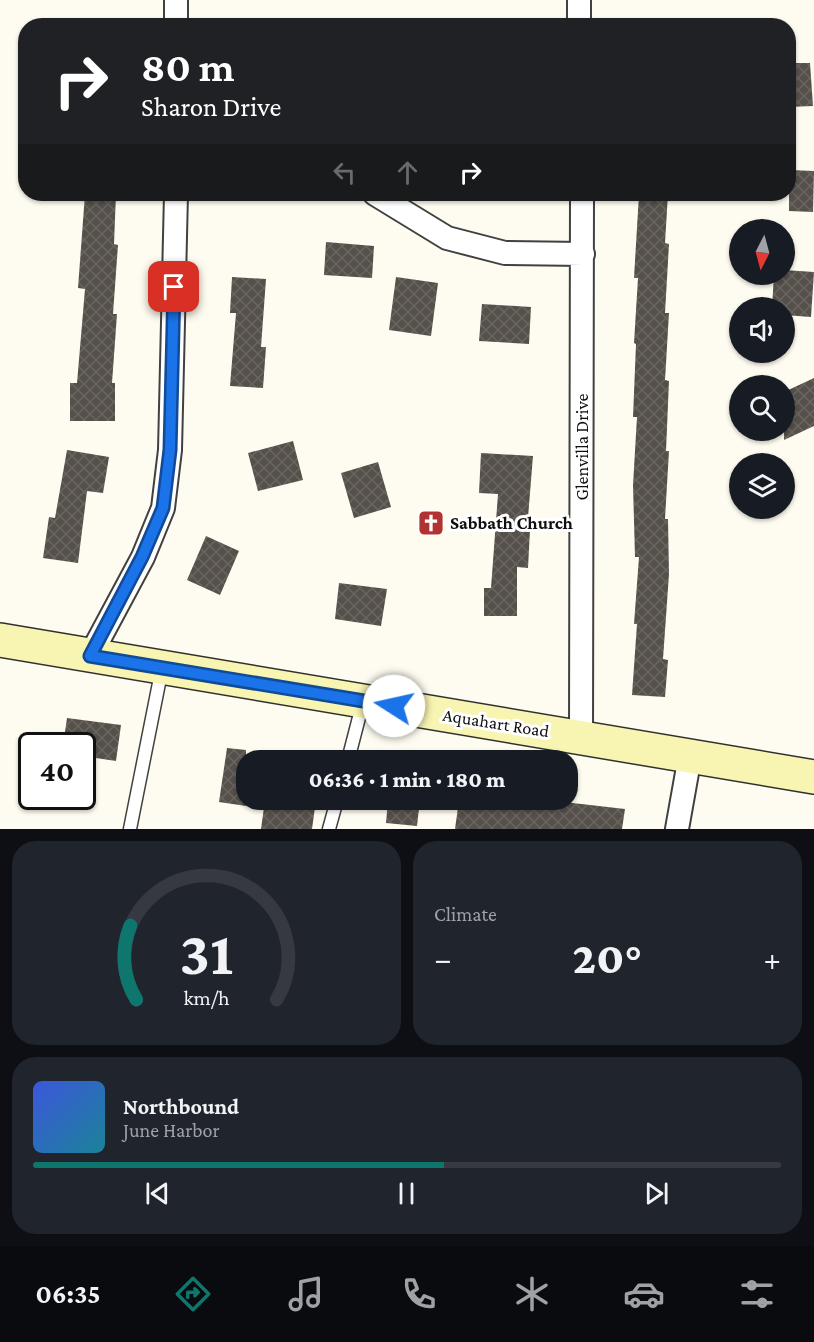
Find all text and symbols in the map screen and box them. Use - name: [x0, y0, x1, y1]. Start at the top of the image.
- icon: right: [42, 42, 120, 120]
- text: 80 m: [141, 43, 235, 90]
- text: Sharon Drive: [141, 92, 281, 122]
- icon: left: [328, 156, 361, 189]
- icon: ahead: [391, 156, 424, 189]
- icon: right: [454, 156, 487, 189]
- north arrow: [729, 219, 795, 285]
- map controls: [729, 219, 795, 519]
- pin: [148, 261, 199, 312]
- icon: arrive: [157, 270, 190, 303]
- button: sound: [729, 297, 795, 363]
- button: search: [729, 375, 795, 441]
- street label: Glenvilla Drive: [572, 393, 592, 501]
- button: layers: [729, 453, 795, 519]
- church icon: Sabbath Church: [416, 508, 446, 538]
- place label: Sabbath Church: [450, 513, 574, 533]
- position arrow: [362, 674, 426, 738]
- street label: Aquahart Road: [441, 705, 551, 741]
- speed limit sign: 40: [18, 732, 96, 810]
- text: 06:36 · 1 min · 180 m: [309, 767, 505, 792]
- text: Climate: [434, 903, 497, 925]
- text: 31: [180, 918, 233, 987]
- text: 20°: [573, 933, 642, 983]
- text: −: [434, 940, 451, 977]
- text: +: [764, 940, 781, 977]
- text: km/h: [183, 986, 230, 1010]
- text: Northbound: [123, 1094, 239, 1119]
- text: June Harbor: [123, 1119, 220, 1141]
- icon: previous: [141, 1177, 174, 1210]
- icon: pause: [390, 1177, 423, 1210]
- icon: next: [640, 1177, 673, 1210]
- icon: directions: [172, 1273, 214, 1315]
- icon: music: [285, 1273, 327, 1315]
- icon: phone: [398, 1273, 440, 1315]
- icon: climate: [511, 1273, 553, 1315]
- icon: car: [623, 1273, 665, 1315]
- icon: filters: [736, 1273, 778, 1315]
- text: 06:35: [35, 1279, 101, 1309]

